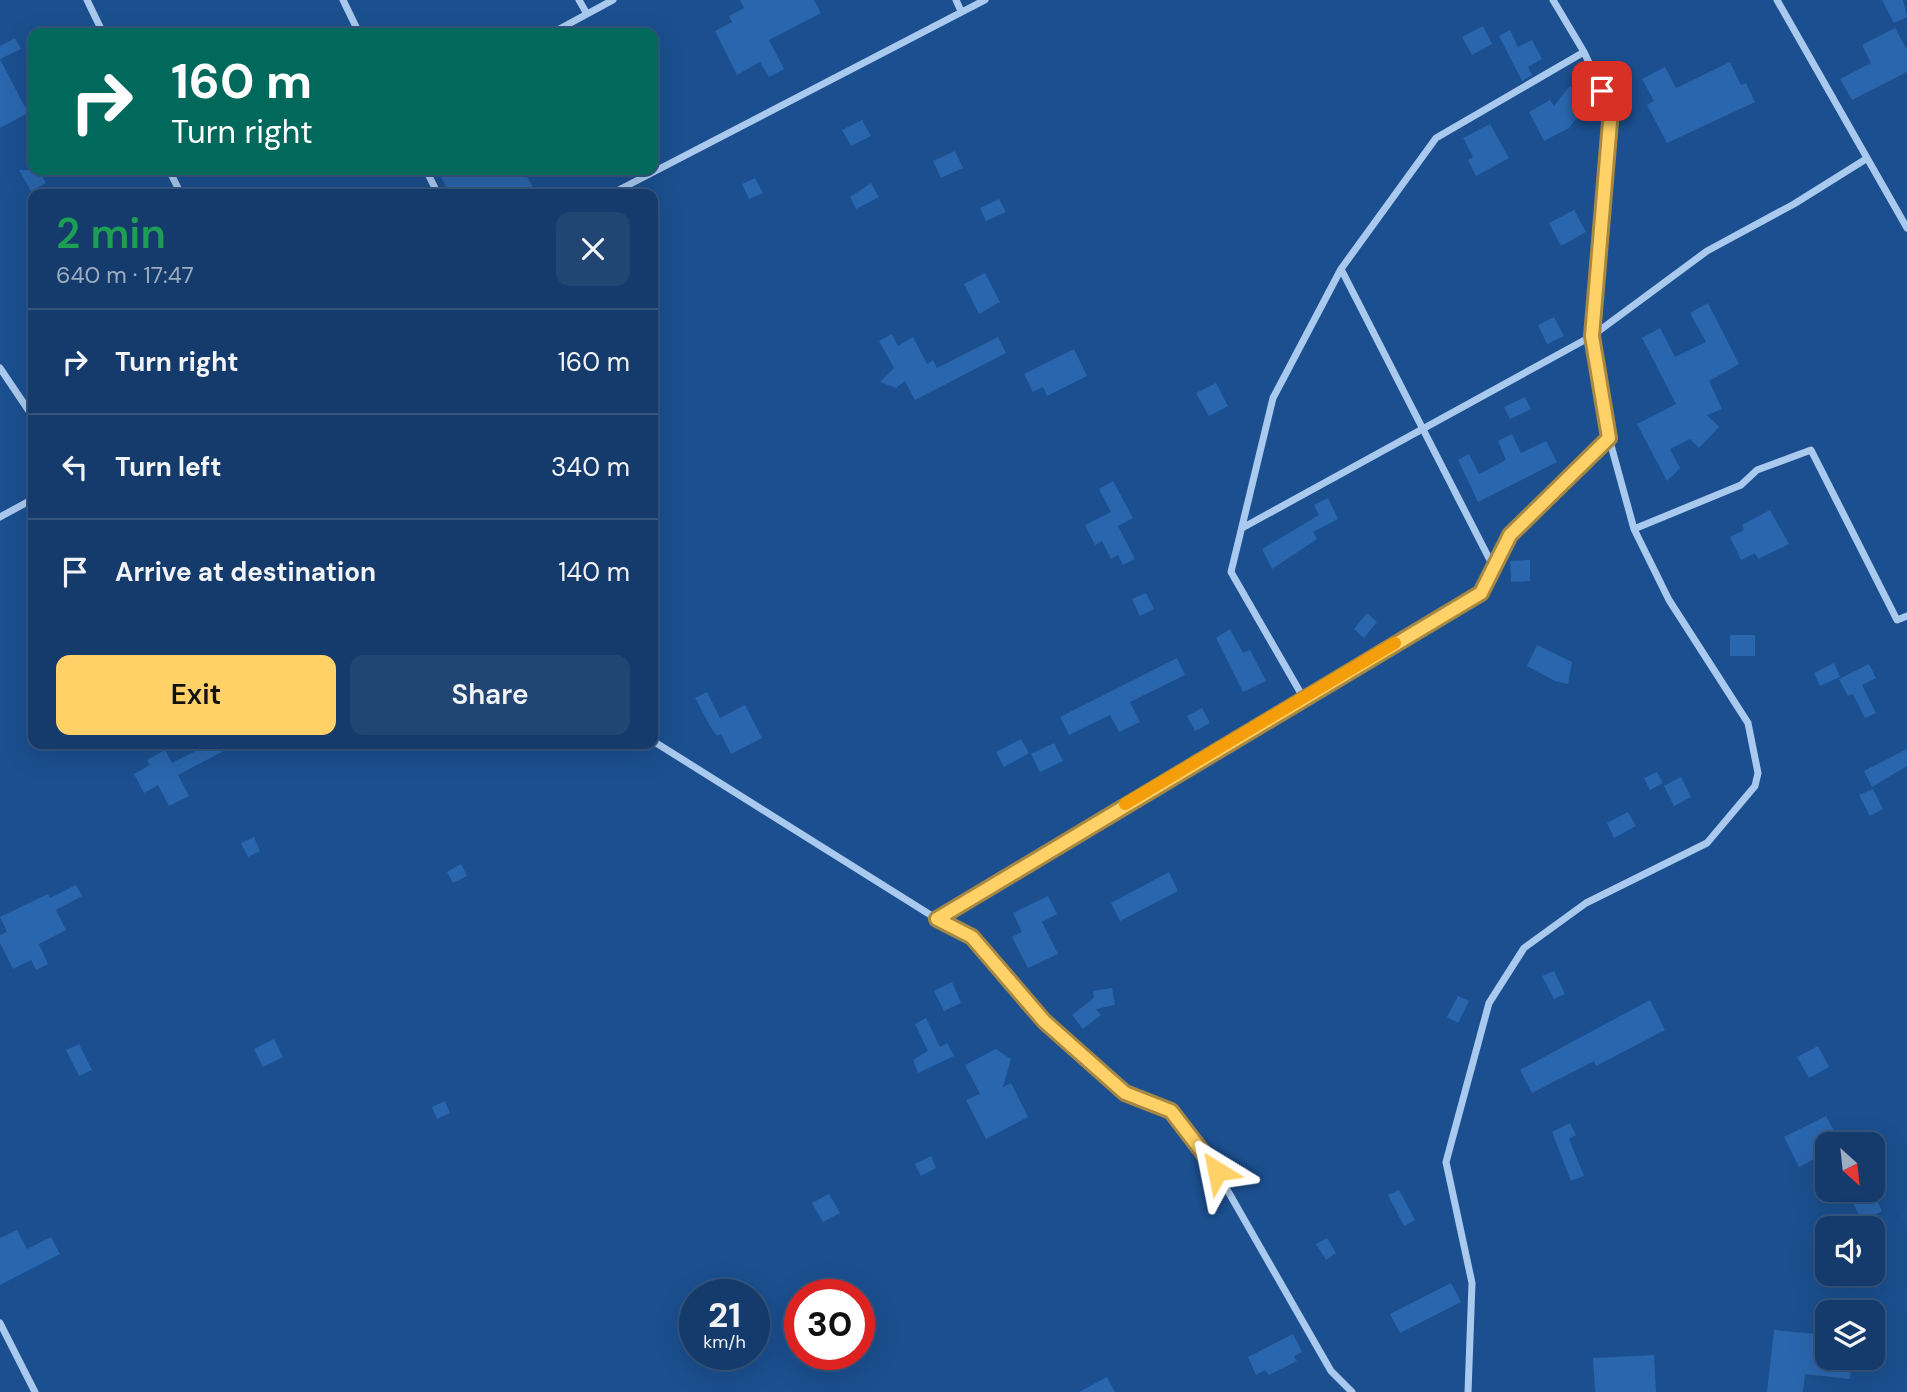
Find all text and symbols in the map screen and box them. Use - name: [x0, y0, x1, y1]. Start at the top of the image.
- text: 160 m: [171, 49, 312, 113]
- icon: right: [56, 56, 147, 147]
- pin: [1572, 61, 1632, 121]
- icon: arrive: [1583, 72, 1621, 110]
- text: Turn right: [171, 111, 313, 153]
- text: 2 min: [56, 206, 166, 261]
- button: close: [556, 212, 630, 286]
- text: 640 m · 17:47: [56, 260, 194, 290]
- icon: right: [56, 343, 94, 381]
- text: Turn right: [115, 345, 239, 379]
- text: 160 m: [558, 345, 630, 379]
- icon: left: [56, 448, 94, 486]
- text: Turn left: [115, 450, 222, 484]
- text: 340 m: [551, 450, 630, 484]
- icon: arrive: [56, 553, 94, 591]
- text: Arrive at destination: [115, 555, 376, 589]
- text: 140 m: [558, 555, 630, 589]
- button: Exit: [56, 655, 336, 735]
- button: Share: [350, 655, 630, 735]
- north arrow: [1815, 1132, 1885, 1202]
- map controls: [1815, 1132, 1885, 1370]
- position arrow: [1180, 1134, 1254, 1208]
- button: sound: [1815, 1216, 1885, 1286]
- speed limit sign: 30: [784, 1279, 875, 1370]
- text: 21: [708, 1292, 741, 1338]
- button: layers: [1815, 1300, 1885, 1370]
- text: km/h: [703, 1330, 746, 1354]

